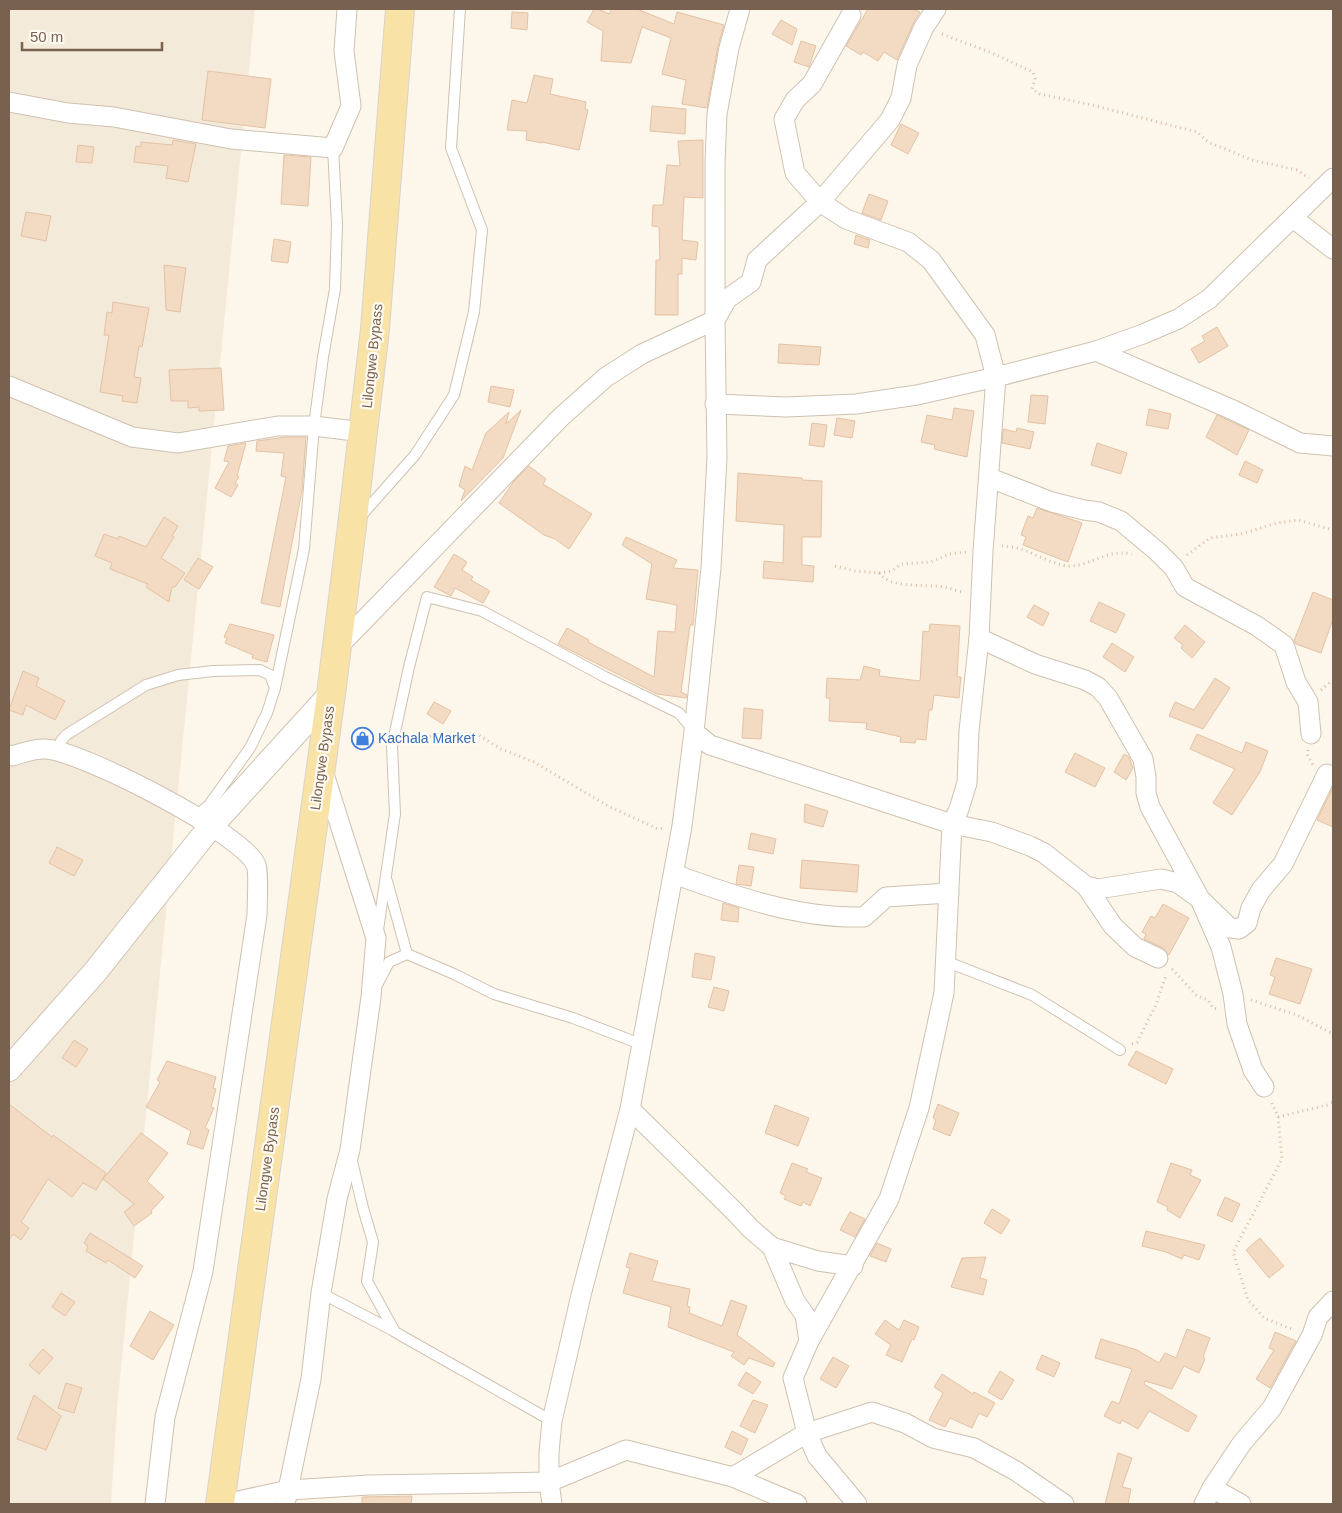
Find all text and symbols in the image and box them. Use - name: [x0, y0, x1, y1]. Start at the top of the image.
- scale bar: [22, 20, 162, 52]
- text: 50 m: [30, 28, 63, 45]
- street label: Lilongwe Bypass: [359, 303, 385, 409]
- street label: Lilongwe Bypass: [307, 705, 337, 811]
- shop icon: Kachala Market: [350, 726, 374, 750]
- place label: Kachala Market: [378, 730, 475, 746]
- street label: Lilongwe Bypass: [252, 1106, 282, 1212]

